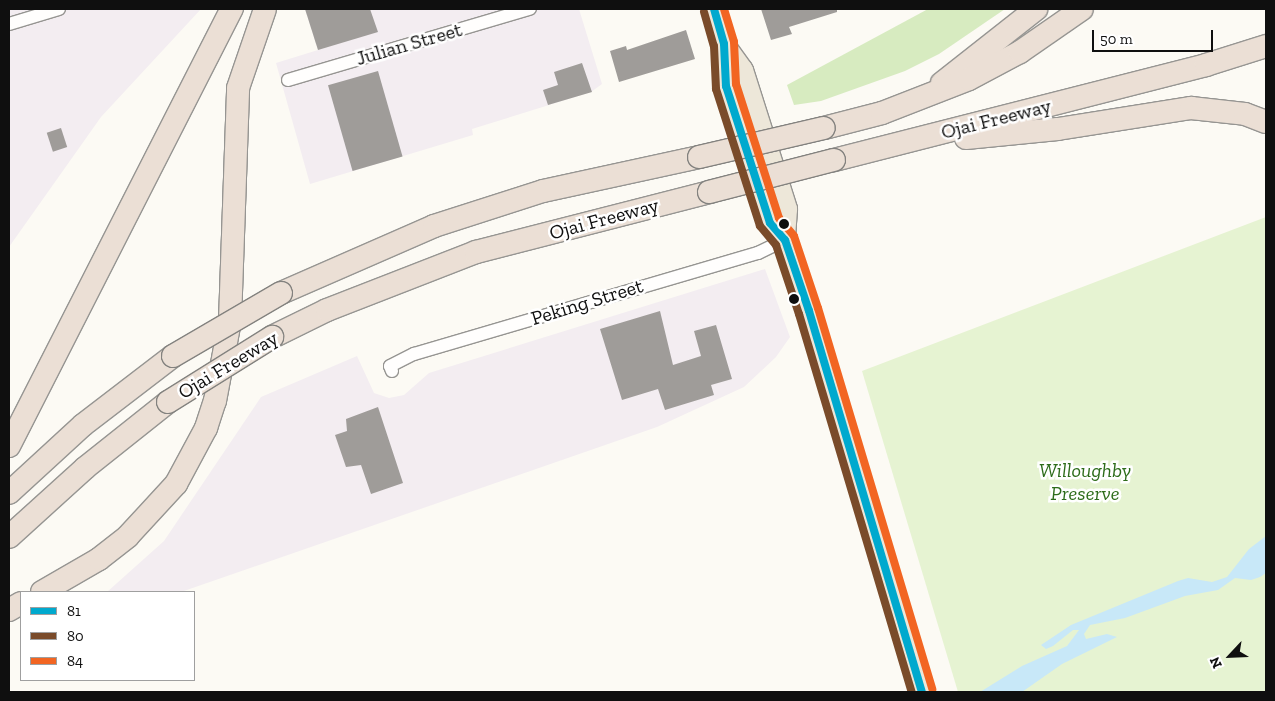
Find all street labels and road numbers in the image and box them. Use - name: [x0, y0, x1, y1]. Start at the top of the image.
- street label: Julian Street: [353, 17, 465, 71]
- street label: Ojai Freeway: [939, 94, 1053, 144]
- street label: Ojai Freeway: [547, 193, 661, 245]
- street label: Peking Street: [528, 274, 646, 330]
- street label: Ojai Freeway: [174, 326, 282, 404]

